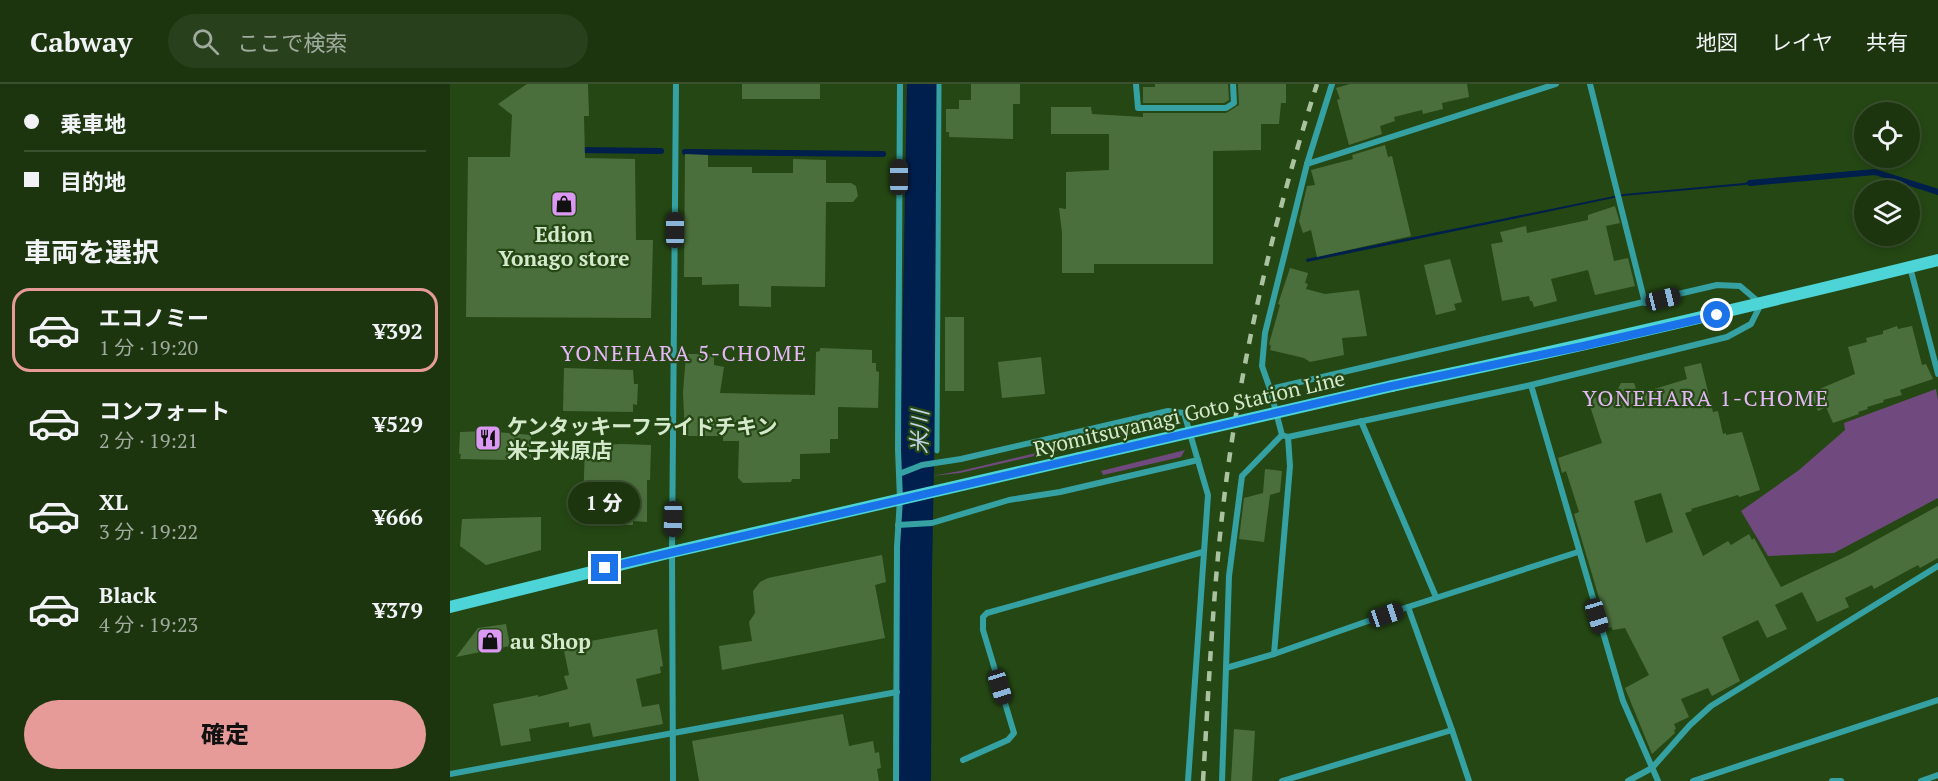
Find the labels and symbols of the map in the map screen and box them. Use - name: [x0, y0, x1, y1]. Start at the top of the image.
- car: [890, 159, 908, 195]
- shop icon: Edion Yonago store: [549, 189, 579, 219]
- car: [666, 212, 684, 248]
- place label: Edion Yonago store: [499, 220, 629, 272]
- car: [1643, 286, 1683, 312]
- route start: [1703, 301, 1730, 328]
- district label: YONEHARA 5-CHOME: [561, 338, 807, 367]
- street label: Ryomitsuyanagi Goto Station Line: [1031, 364, 1347, 462]
- district label: YONEHARA 1-CHOME: [1583, 383, 1829, 412]
- water label: 米川: [904, 408, 934, 454]
- place label: ケンタッキーフライドチキン 米子米原店: [507, 412, 777, 464]
- restaurant icon: ケンタッキーフライドチキン 米子米原店: [473, 423, 503, 453]
- callout: 1 分: [569, 481, 641, 523]
- car: [664, 501, 682, 537]
- route end: [591, 554, 618, 581]
- car: [1583, 596, 1611, 636]
- car: [1366, 601, 1406, 629]
- shop icon: au Shop: [475, 626, 505, 656]
- place label: au Shop: [510, 627, 591, 655]
- car: [986, 667, 1014, 707]

